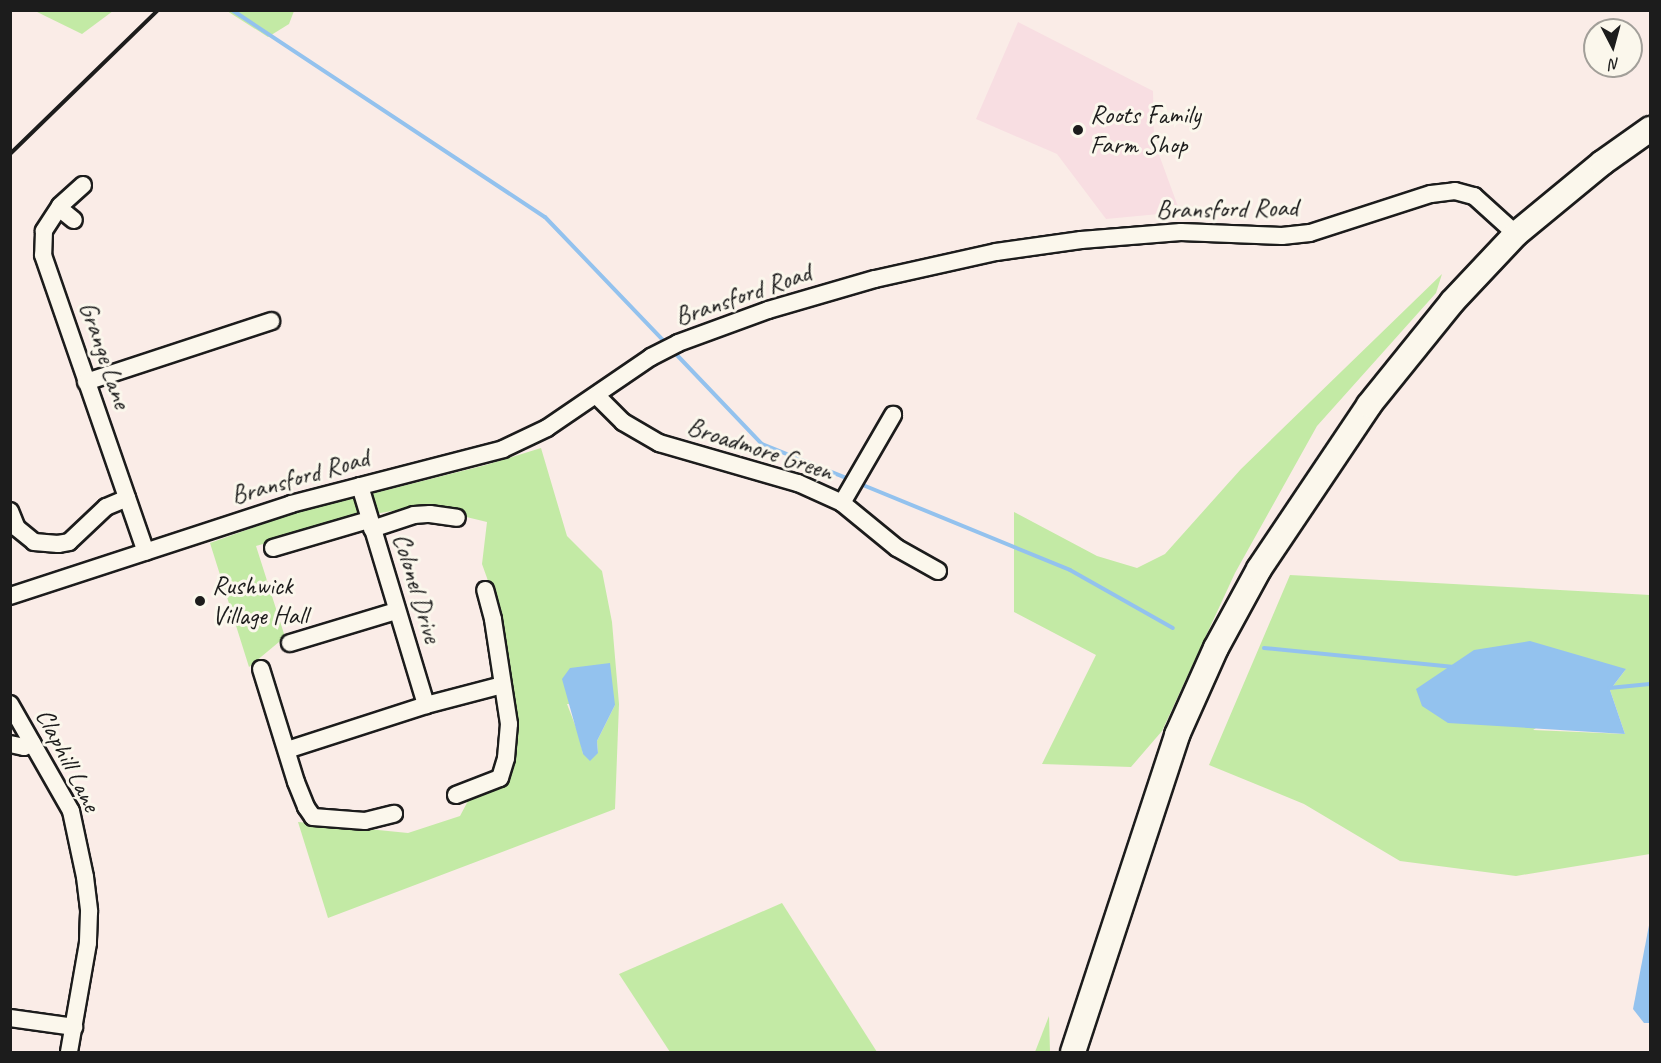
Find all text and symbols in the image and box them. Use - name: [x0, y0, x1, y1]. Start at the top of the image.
- north arrow: [1583, 18, 1643, 78]
- text: N: [1609, 53, 1621, 74]
- place label: Roots Family Farm Shop: [1090, 99, 1201, 160]
- marker: Roots Family Farm Shop: [1071, 123, 1085, 137]
- street label: Bransford Road: [1156, 192, 1298, 226]
- street label: Bransford Road: [671, 257, 815, 333]
- street label: Grange Lane: [72, 297, 138, 413]
- street label: Broadmore Green: [683, 411, 837, 487]
- street label: Bransford Road: [228, 443, 372, 511]
- street label: Colonel Drive: [386, 530, 448, 646]
- place label: Rushwick Village Hall: [212, 570, 308, 632]
- marker: Rushwick Village Hall: [193, 594, 207, 608]
- street label: Claphill Lane: [29, 703, 107, 817]

